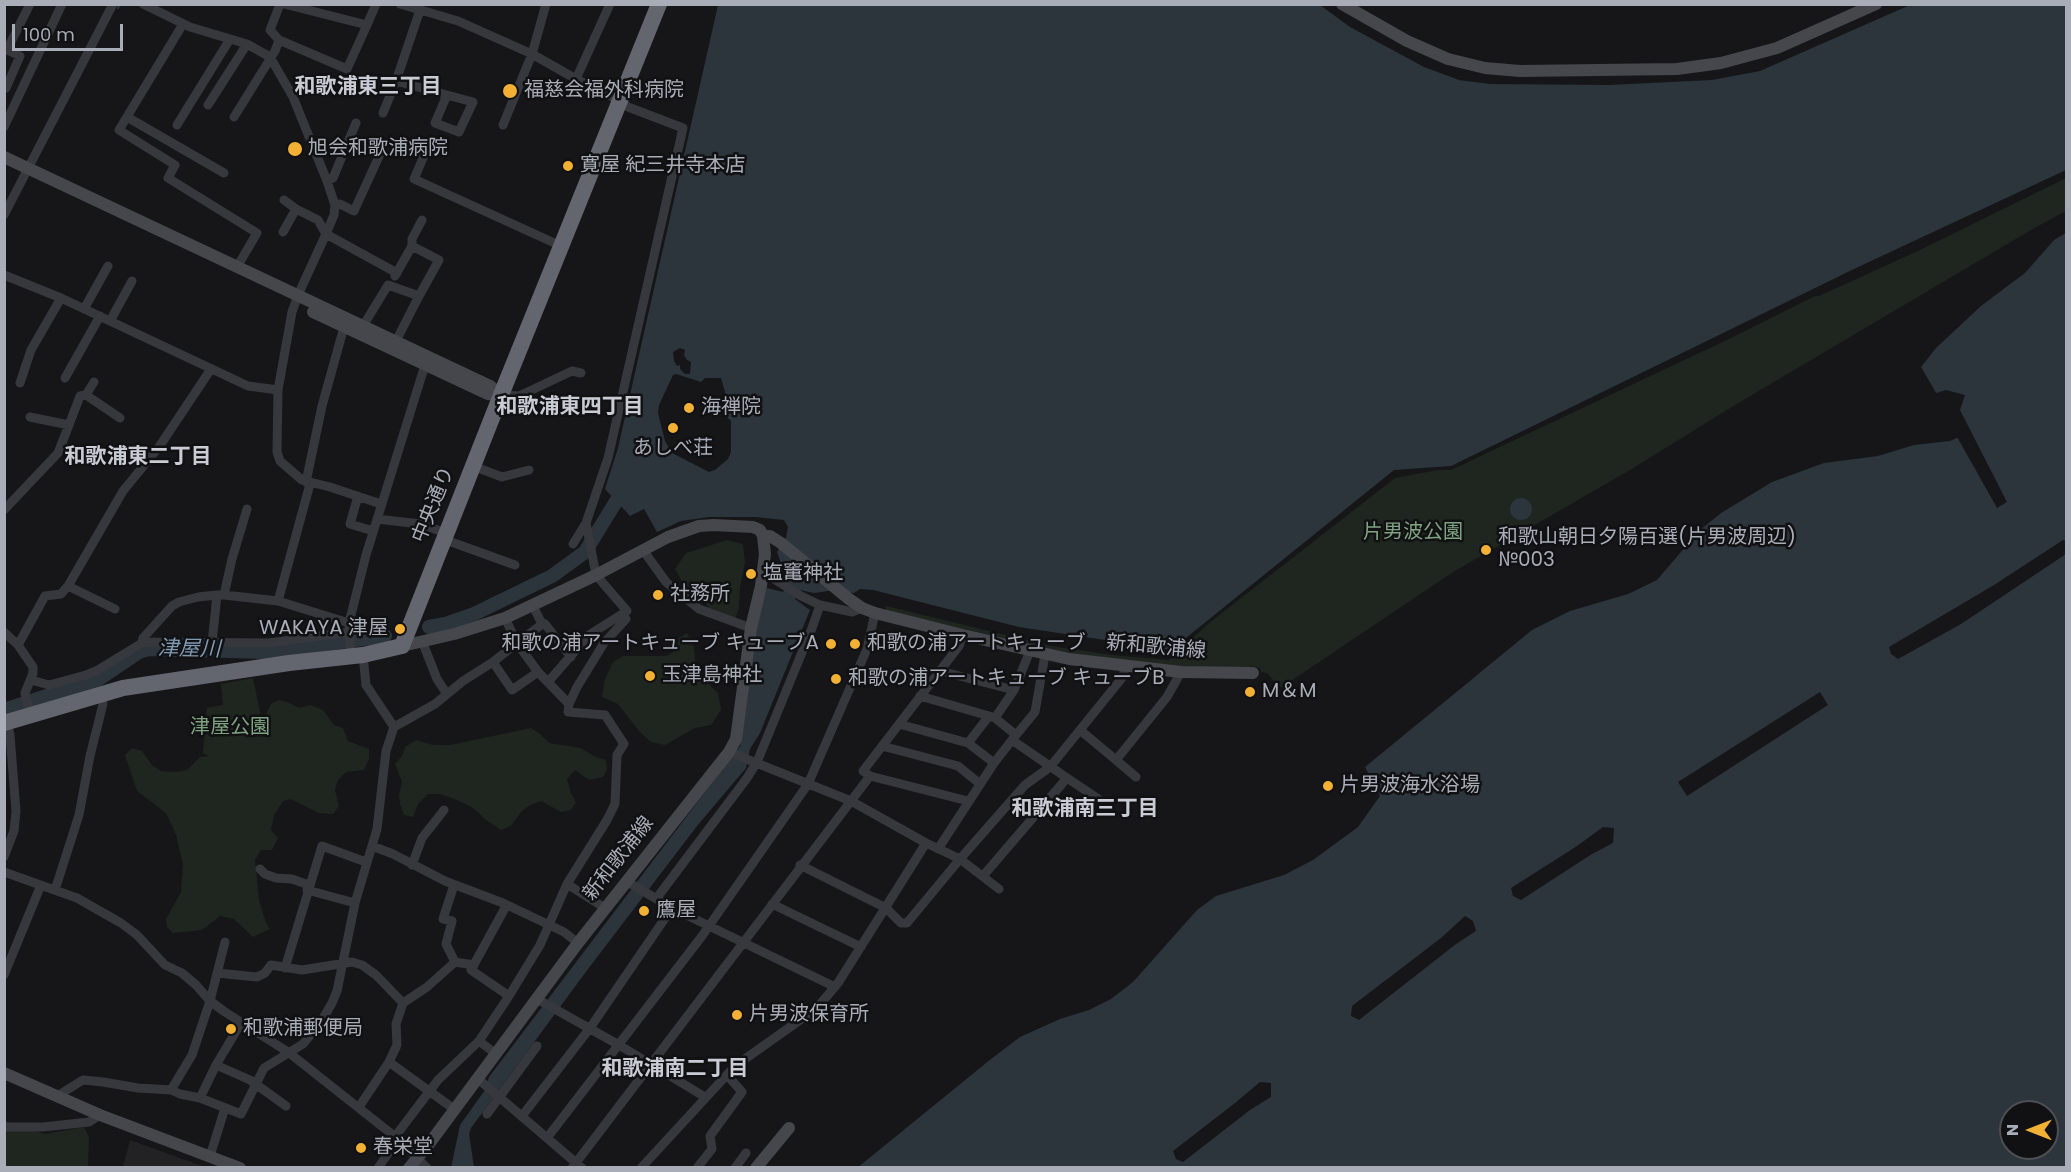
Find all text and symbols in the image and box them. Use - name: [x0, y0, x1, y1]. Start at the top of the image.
- scale bar: [15, 12, 126, 50]
- text: 100 m: [23, 22, 75, 47]
- district label: 和歌浦東三丁目: [295, 75, 441, 101]
- place label: 福慈会福外科病院: [524, 79, 684, 103]
- marker: 福慈会福外科病院: [501, 82, 519, 100]
- place label: 旭会和歌浦病院: [308, 137, 448, 161]
- marker: 旭会和歌浦病院: [286, 140, 304, 158]
- place label: 寛屋 紀三井寺本店: [580, 154, 745, 178]
- marker: 寛屋 紀三井寺本店: [561, 159, 575, 173]
- district label: 和歌浦東四丁目: [497, 395, 643, 421]
- place label: 海禅院: [701, 396, 761, 420]
- marker: 海禅院: [682, 401, 696, 415]
- marker: あしべ荘: [666, 421, 680, 435]
- place label: あしべ荘: [633, 437, 713, 461]
- district label: 和歌浦東二丁目: [65, 445, 211, 471]
- street label: 中央通り: [408, 463, 460, 547]
- park label: 片男波公園: [1363, 521, 1463, 545]
- place label: 和歌山朝日夕陽百選(片男波周辺) №003: [1498, 526, 1796, 573]
- marker: 和歌山朝日夕陽百選(片男波周辺) №003: [1479, 543, 1493, 557]
- place label: 塩竃神社: [763, 562, 843, 586]
- marker: 塩竃神社: [744, 567, 758, 581]
- place label: 社務所: [670, 583, 730, 607]
- marker: 社務所: [651, 588, 665, 602]
- place label: WAKAYA 津屋: [259, 617, 388, 641]
- marker: WAKAYA 津屋: [393, 622, 407, 636]
- place label: 和歌の浦アートキューブ キューブA: [501, 632, 819, 656]
- place label: 和歌の浦アートキューブ: [867, 632, 1086, 656]
- street label: 新和歌浦線: [1105, 632, 1207, 664]
- water label: 津屋川: [157, 637, 221, 663]
- marker: 和歌の浦アートキューブ キューブA: [824, 637, 838, 651]
- marker: 和歌の浦アートキューブ: [848, 637, 862, 651]
- place label: 玉津島神社: [662, 664, 762, 688]
- place label: 和歌の浦アートキューブ キューブB: [848, 667, 1164, 691]
- marker: 玉津島神社: [643, 669, 657, 683]
- marker: 和歌の浦アートキューブ キューブB: [829, 672, 843, 686]
- place label: M＆M: [1262, 680, 1316, 704]
- marker: M＆M: [1243, 685, 1257, 699]
- park label: 津屋公園: [190, 716, 270, 740]
- place label: 片男波海水浴場: [1340, 774, 1480, 798]
- marker: 片男波海水浴場: [1321, 779, 1335, 793]
- district label: 和歌浦南三丁目: [1012, 797, 1158, 823]
- street label: 新和歌浦線: [579, 812, 659, 906]
- place label: 鷹屋: [656, 899, 696, 923]
- marker: 鷹屋: [637, 904, 651, 918]
- place label: 片男波保育所: [749, 1003, 869, 1027]
- marker: 片男波保育所: [730, 1008, 744, 1022]
- place label: 和歌浦郵便局: [243, 1017, 363, 1041]
- marker: 和歌浦郵便局: [224, 1022, 238, 1036]
- district label: 和歌浦南二丁目: [602, 1057, 748, 1083]
- north arrow: [1999, 1100, 2059, 1160]
- text: N: [2001, 1124, 2024, 1136]
- place label: 春栄堂: [373, 1136, 433, 1160]
- marker: 春栄堂: [354, 1141, 368, 1155]

